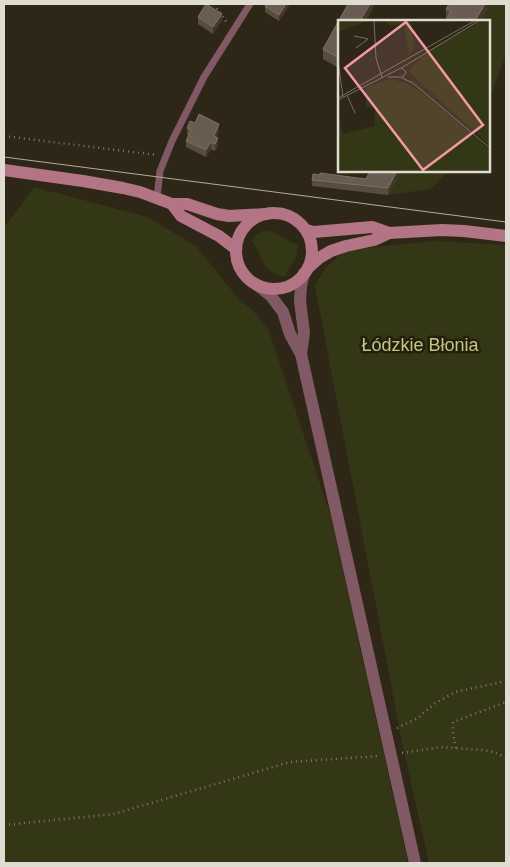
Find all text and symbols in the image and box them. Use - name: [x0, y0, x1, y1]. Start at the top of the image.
- inset map: [338, 20, 490, 172]
- park label: Łódzkie Błonia: [361, 335, 480, 355]

